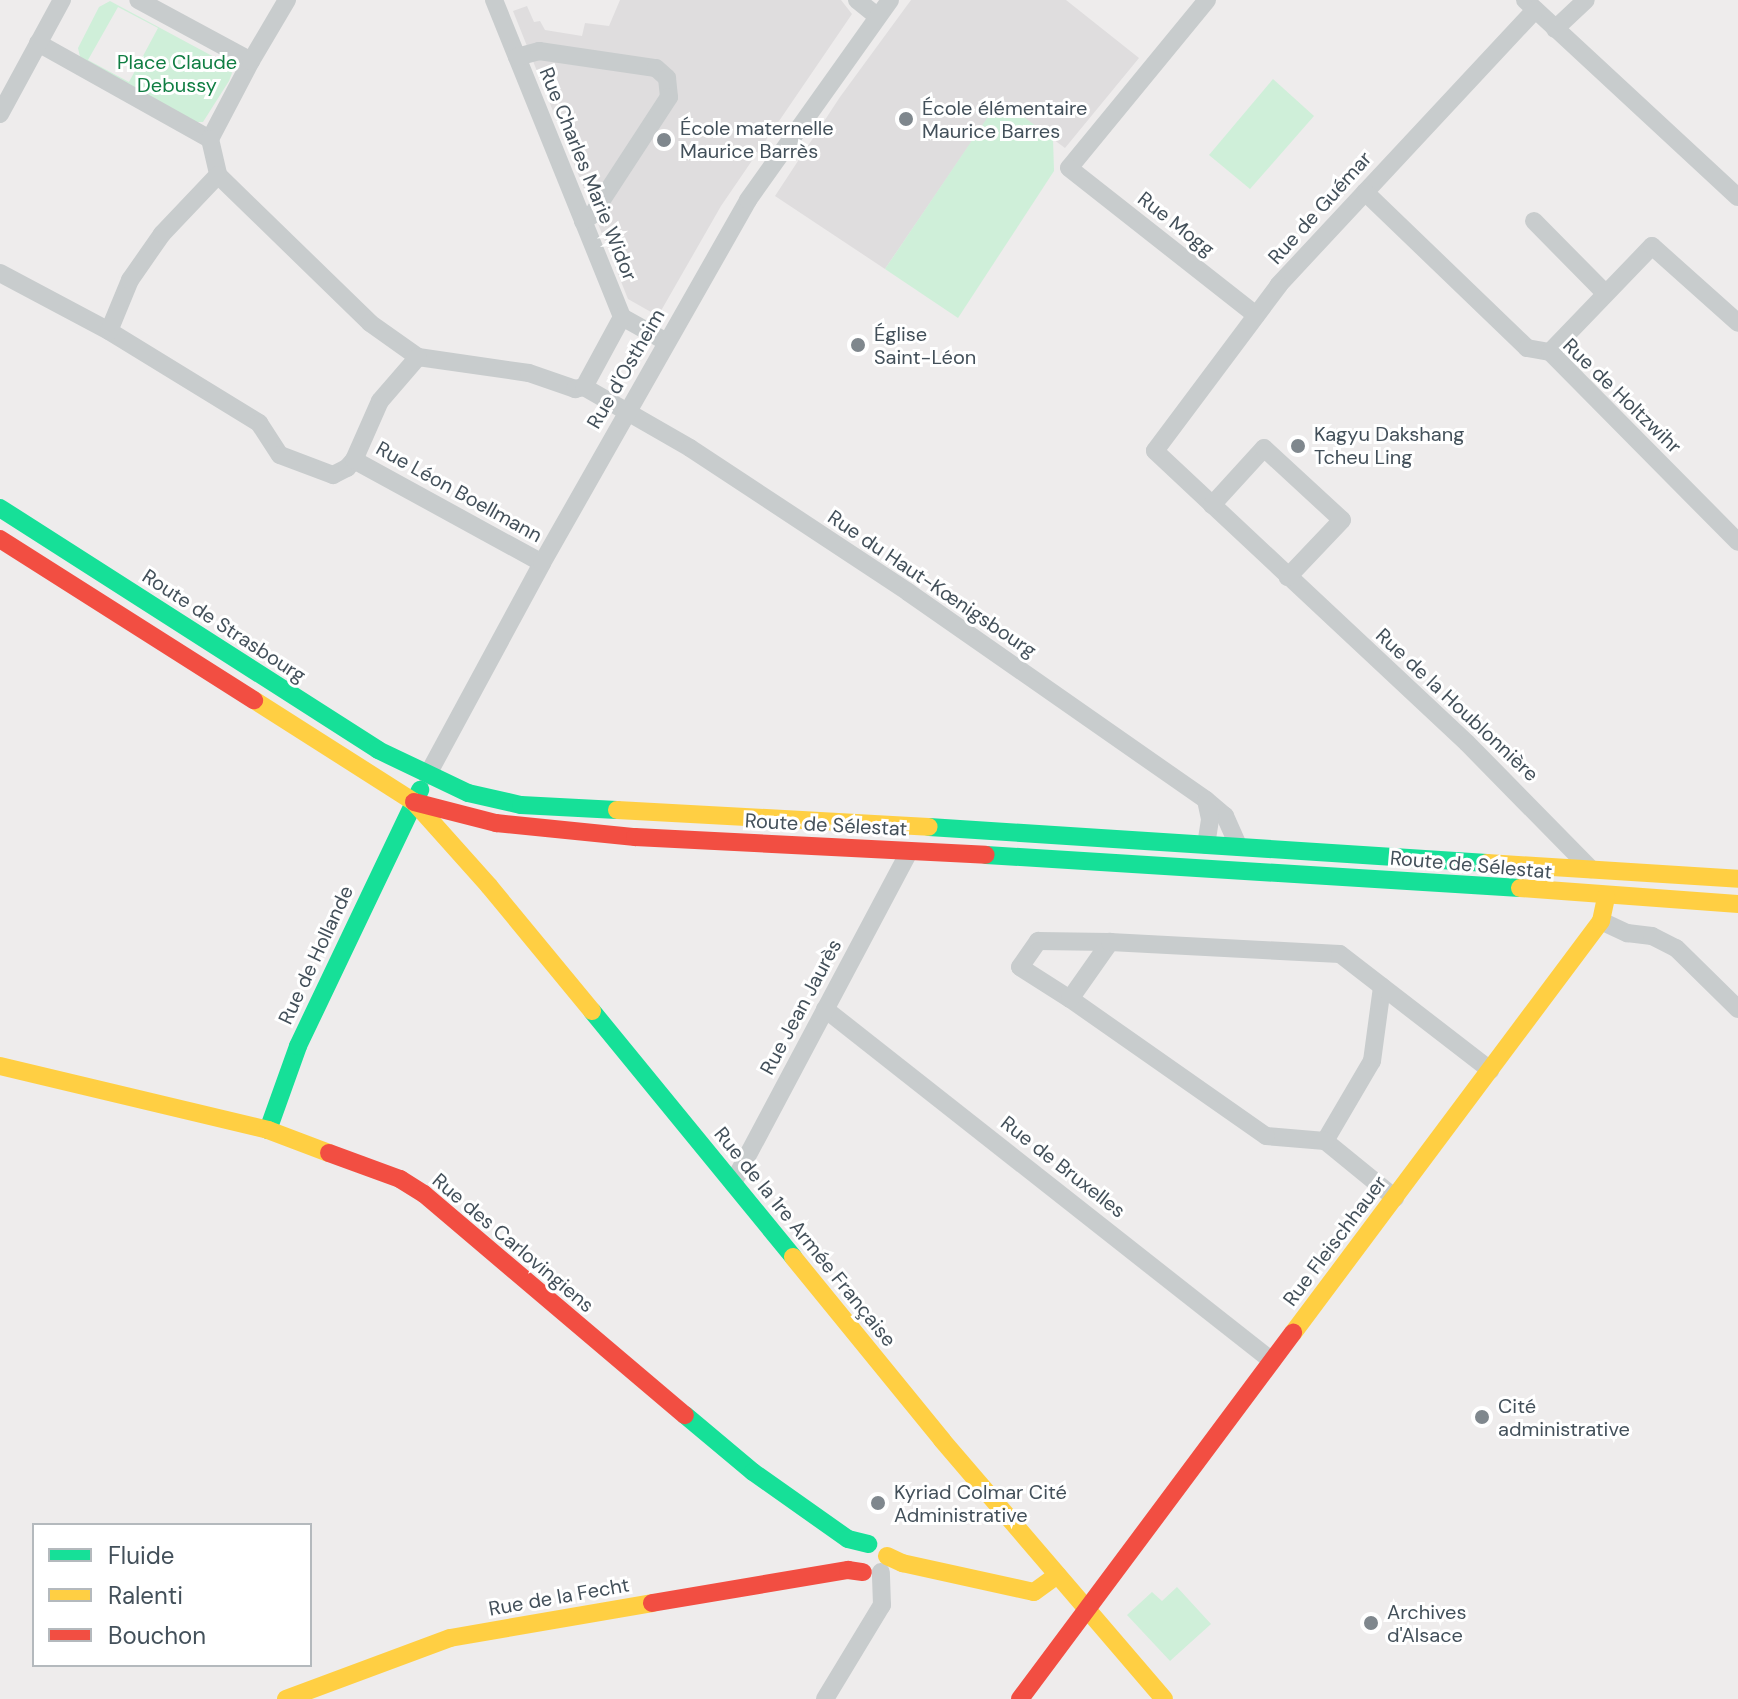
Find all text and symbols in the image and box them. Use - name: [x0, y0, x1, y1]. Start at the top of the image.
- park label: Place Claude Debussy: [117, 50, 237, 97]
- street label: Rue Charles Marie Widor: [534, 64, 642, 284]
- place label: École élémentaire Maurice Barres: [922, 96, 1087, 143]
- marker: École élémentaire Maurice Barres: [897, 110, 915, 128]
- place label: École maternelle Maurice Barrès: [680, 116, 834, 163]
- marker: École maternelle Maurice Barrès: [655, 131, 673, 149]
- street label: Rue de Guémar: [1263, 147, 1377, 269]
- street label: Rue Mogg: [1133, 187, 1219, 261]
- street label: Rue d'Ostheim: [582, 305, 670, 433]
- place label: Église Saint-Léon: [874, 322, 976, 369]
- street label: Rue de Holtzwihr: [1558, 333, 1686, 459]
- marker: Église Saint-Léon: [849, 336, 867, 354]
- place label: Kagyu Dakshang Tcheu Ling: [1314, 422, 1464, 469]
- street label: Rue Léon Boellmann: [372, 436, 546, 548]
- marker: Kagyu Dakshang Tcheu Ling: [1289, 437, 1307, 455]
- street label: Rue du Haut-Kœnigsbourg: [823, 505, 1041, 663]
- street label: Route de Strasbourg: [138, 564, 310, 688]
- street label: Rue de la Houblonnière: [1371, 624, 1543, 786]
- street label: Route de Sélestat: [744, 809, 908, 841]
- street label: Route de Sélestat: [1389, 846, 1553, 884]
- street label: Rue de Hollande: [273, 882, 359, 1028]
- street label: Rue Jean Jaurès: [755, 935, 847, 1079]
- street label: Rue de Bruxelles: [996, 1111, 1130, 1223]
- street label: Rue de la 1re Armée Française: [709, 1122, 901, 1352]
- street label: Rue des Carlovingiens: [427, 1168, 599, 1318]
- street label: Rue Fleischhauer: [1278, 1171, 1392, 1311]
- place label: Cité administrative: [1498, 1394, 1630, 1441]
- marker: Cité administrative: [1473, 1408, 1491, 1426]
- place label: Kyriad Colmar Cité Administrative: [894, 1480, 1067, 1527]
- marker: Kyriad Colmar Cité Administrative: [869, 1494, 887, 1512]
- legend: [32, 1523, 312, 1667]
- text: Fluide: [108, 1540, 174, 1571]
- street label: Rue de la Fecht: [487, 1573, 631, 1621]
- text: Ralenti: [108, 1580, 183, 1611]
- place label: Archives d'Alsace: [1387, 1600, 1466, 1647]
- marker: Archives d'Alsace: [1362, 1614, 1380, 1632]
- text: Bouchon: [108, 1620, 206, 1651]

